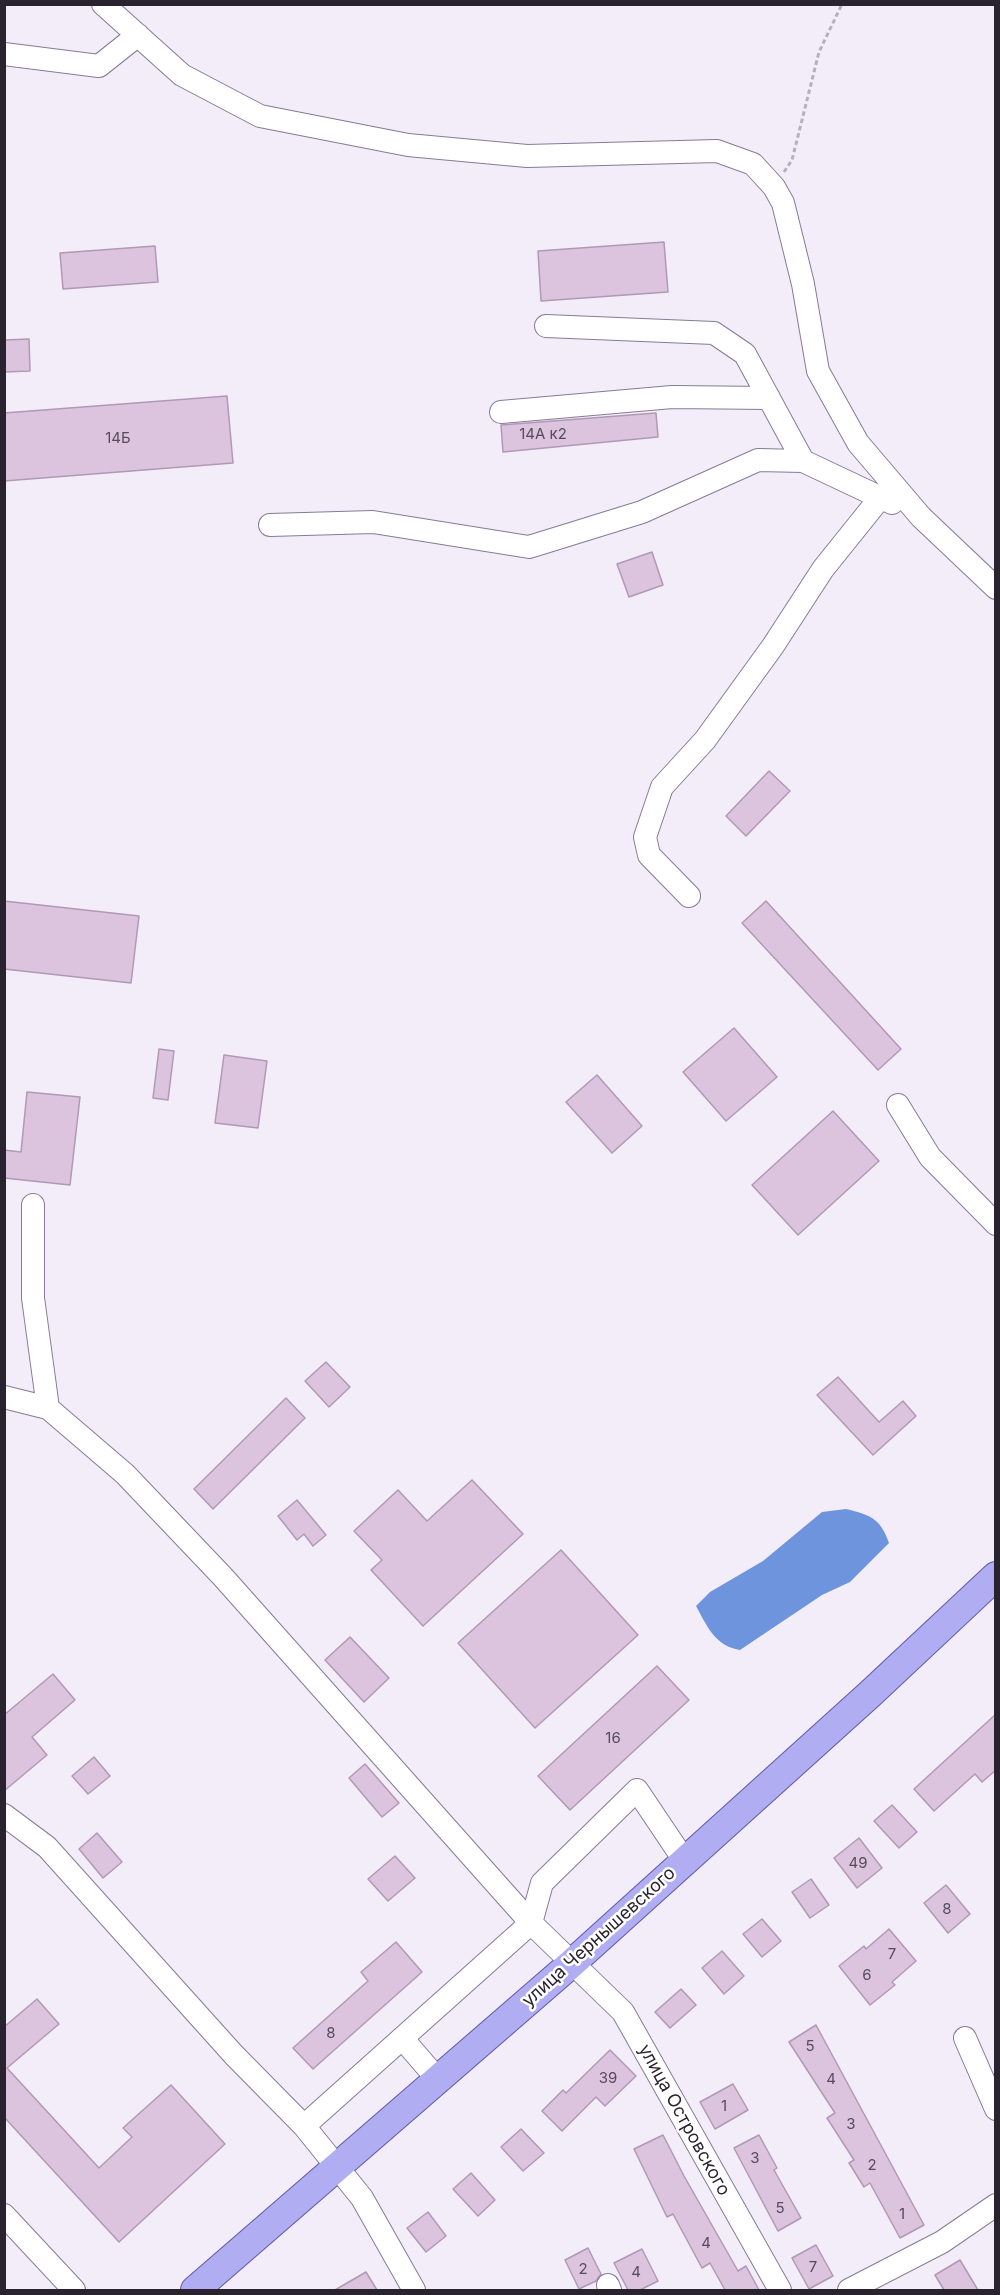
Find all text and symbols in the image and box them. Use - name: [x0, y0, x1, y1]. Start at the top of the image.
- house number: 14А к2: [519, 425, 567, 443]
- house number: 14Б: [105, 429, 131, 447]
- house number: 16: [605, 1729, 621, 1747]
- house number: 49: [849, 1854, 867, 1872]
- street label: улица Чернышевского: [518, 1863, 680, 2011]
- house number: 8: [942, 1900, 952, 1918]
- house number: 7: [888, 1945, 896, 1963]
- house number: 6: [862, 1966, 872, 1984]
- house number: 8: [326, 2024, 336, 2042]
- house number: 5: [805, 2037, 815, 2055]
- street label: улица Островского: [633, 2041, 735, 2199]
- house number: 39: [599, 2069, 617, 2087]
- house number: 4: [826, 2070, 836, 2088]
- house number: 1: [721, 2097, 727, 2115]
- house number: 3: [846, 2115, 856, 2133]
- house number: 3: [750, 2149, 760, 2167]
- house number: 2: [867, 2156, 877, 2174]
- house number: 5: [775, 2199, 785, 2217]
- house number: 1: [899, 2205, 905, 2223]
- house number: 4: [701, 2234, 711, 2252]
- house number: 7: [809, 2258, 817, 2276]
- house number: 2: [578, 2260, 588, 2278]
- house number: 4: [631, 2263, 641, 2281]

